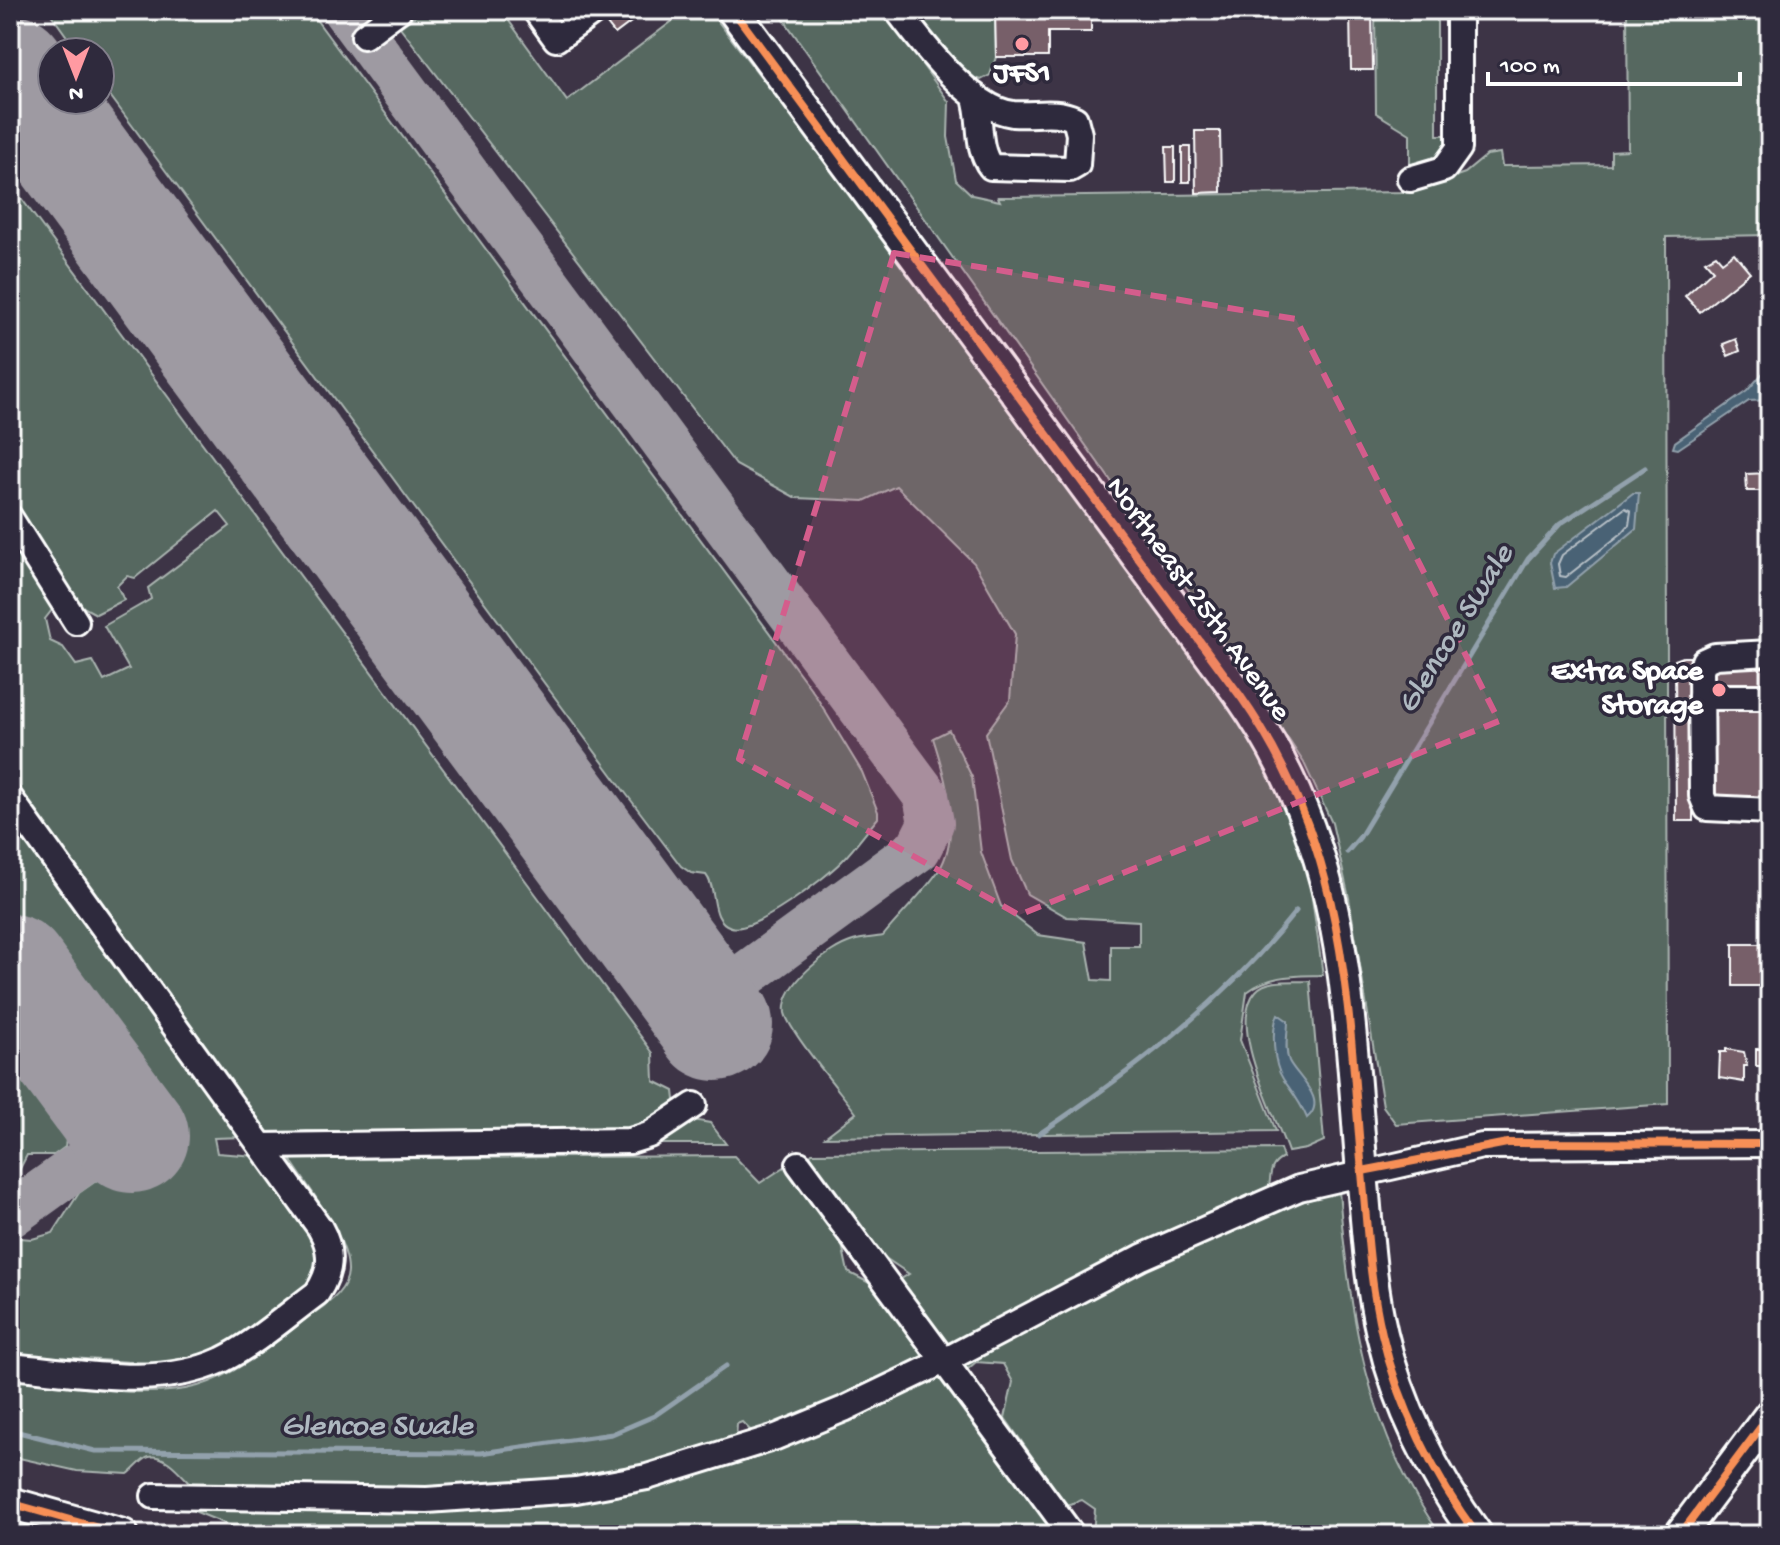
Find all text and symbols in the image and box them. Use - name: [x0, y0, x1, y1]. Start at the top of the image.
- marker: JFS1: [1013, 35, 1031, 53]
- north arrow: [36, 36, 116, 116]
- scale bar: [1488, 36, 1740, 86]
- text: 100 m: [1499, 53, 1560, 82]
- place label: JFS1: [992, 58, 1051, 93]
- text: N: [69, 79, 83, 105]
- street label: Northeast 25th Avenue: [1097, 471, 1298, 729]
- water label: Glencoe Swale: [1390, 537, 1525, 721]
- place label: Extra Space Storage: [1551, 656, 1705, 725]
- marker: Extra Space Storage: [1710, 681, 1728, 699]
- water label: Glencoe Swale: [281, 1409, 474, 1447]

